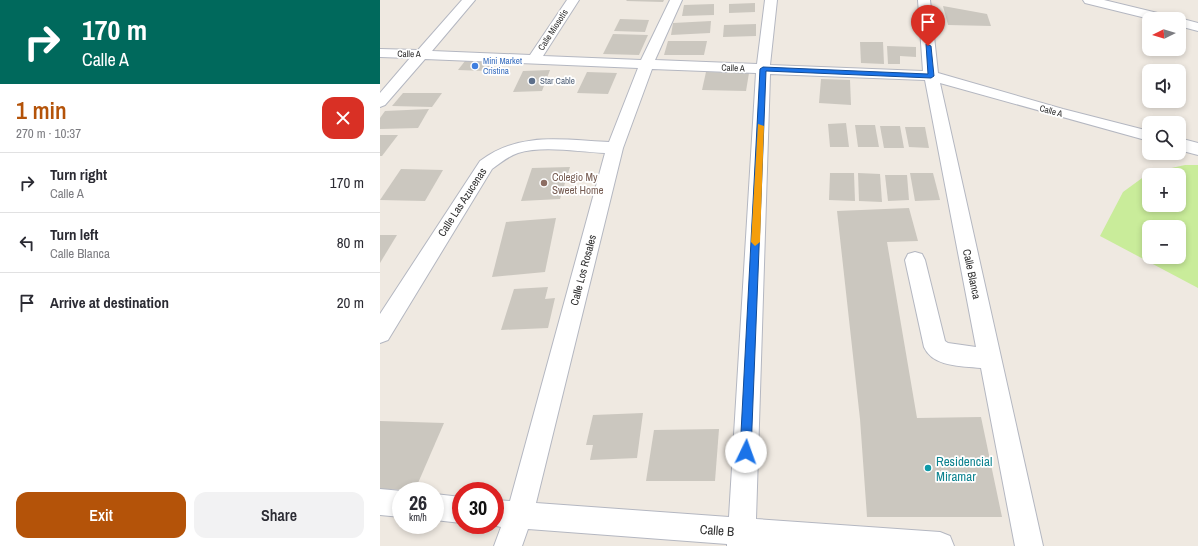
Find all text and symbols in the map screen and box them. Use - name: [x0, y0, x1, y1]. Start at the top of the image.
- pin: [911, 5, 945, 46]
- street label: Calle Miosotis: [535, 7, 571, 53]
- text: 170 m: [82, 11, 147, 49]
- icon: arrive: [917, 11, 939, 33]
- north arrow: [1142, 12, 1186, 56]
- map controls: [1142, 12, 1186, 264]
- icon: right: [16, 16, 68, 68]
- text: Calle A: [82, 47, 129, 72]
- street label: Calle A: [397, 48, 421, 60]
- place label: Mini Market Cristina: [483, 55, 522, 77]
- marker: Mini Market Cristina: [470, 61, 480, 71]
- street label: Calle A: [721, 62, 745, 74]
- button: sound: [1142, 64, 1186, 108]
- place label: Star Cable: [540, 75, 575, 87]
- marker: Star Cable: [527, 76, 537, 86]
- text: 1 min: [16, 94, 67, 126]
- button: close: [322, 97, 364, 139]
- street label: Calle A: [1038, 102, 1064, 120]
- button: search: [1142, 116, 1186, 160]
- text: 270 m · 10:37: [16, 125, 81, 142]
- text: Turn right: [50, 164, 107, 185]
- street label: Calle Las Azucenas: [435, 165, 490, 239]
- button: +: [1142, 168, 1186, 212]
- place label: Colegio My Sweet Home: [552, 170, 604, 197]
- icon: right: [16, 172, 38, 194]
- text: 170 m: [330, 172, 364, 193]
- marker: Colegio My Sweet Home: [539, 178, 549, 188]
- text: Calle A: [50, 185, 84, 202]
- button: −: [1142, 220, 1186, 264]
- text: Turn left: [50, 224, 98, 245]
- icon: left: [16, 232, 38, 254]
- text: 80 m: [337, 232, 364, 253]
- street label: Calle Los Rosales: [567, 233, 599, 307]
- text: Calle Blanca: [50, 245, 110, 262]
- street label: Calle Blanca: [960, 248, 984, 300]
- icon: arrive: [16, 292, 38, 314]
- text: Arrive at destination: [50, 292, 169, 313]
- text: 20 m: [337, 292, 364, 313]
- position arrow: [725, 431, 767, 473]
- place label: Residencial Miramar: [936, 453, 992, 485]
- marker: Residencial Miramar: [923, 463, 933, 473]
- speed limit sign: 30: [452, 482, 504, 534]
- text: 26: [409, 489, 427, 516]
- button: Exit: [16, 492, 186, 538]
- button: Share: [194, 492, 364, 538]
- text: km/h: [409, 511, 427, 524]
- street label: Calle B: [699, 521, 735, 540]

